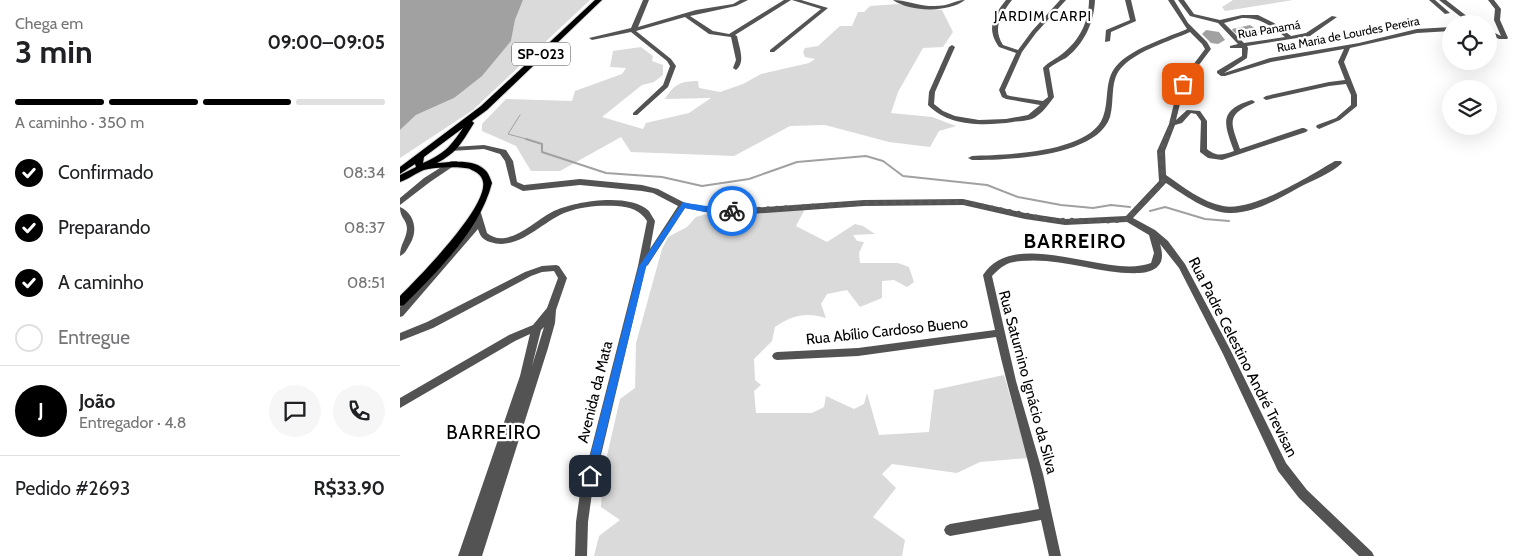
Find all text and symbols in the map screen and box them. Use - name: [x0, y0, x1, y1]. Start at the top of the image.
- district label: JARDIM CARPI: [993, 7, 1092, 25]
- street label: Rua Maria de Lourdes Pereira: [1275, 13, 1421, 55]
- text: Chega em: [15, 14, 83, 33]
- map controls: [1442, 15, 1497, 135]
- button: locate: [1442, 15, 1497, 70]
- street label: Rua Panamá: [1237, 17, 1302, 41]
- text: 09:00–09:05: [267, 31, 385, 54]
- text: 3 min: [15, 32, 93, 71]
- road number: SP-023: [512, 42, 570, 66]
- pin: [1162, 63, 1204, 105]
- icon: bag: [1169, 70, 1197, 98]
- button: layers: [1442, 80, 1497, 135]
- text: A caminho · 350 m: [15, 113, 144, 132]
- icon: check: [15, 159, 43, 187]
- text: Confirmado: [58, 161, 154, 184]
- text: 08:34: [343, 163, 385, 182]
- courier: [707, 186, 757, 236]
- icon: bike: [718, 197, 746, 225]
- icon: check: [15, 214, 43, 242]
- text: Preparando: [58, 216, 151, 239]
- text: 08:37: [344, 218, 385, 237]
- district label: BARREIRO: [1024, 229, 1126, 253]
- street label: Rua Padre Celestino André Trevisan: [1185, 254, 1301, 460]
- icon: check: [15, 269, 43, 297]
- text: A caminho: [58, 271, 144, 294]
- text: 08:51: [347, 273, 385, 292]
- street label: Rua Saturnino Ignácio da Silva: [995, 288, 1061, 477]
- street label: Rua Abílio Cardoso Bueno: [805, 314, 969, 348]
- text: Entregue: [58, 326, 130, 349]
- street label: Avenida da Mata: [574, 338, 617, 445]
- button: chat: [269, 385, 321, 437]
- button: phone: [333, 385, 385, 437]
- text: João: [79, 390, 115, 413]
- text: J: [38, 399, 44, 422]
- text: Entregador · 4.8: [79, 413, 186, 432]
- district label: BARREIRO: [446, 421, 542, 444]
- pin: [569, 455, 611, 497]
- icon: home: [576, 462, 604, 490]
- text: Pedido #2693: [15, 477, 130, 500]
- text: R$33.90: [314, 477, 385, 500]

